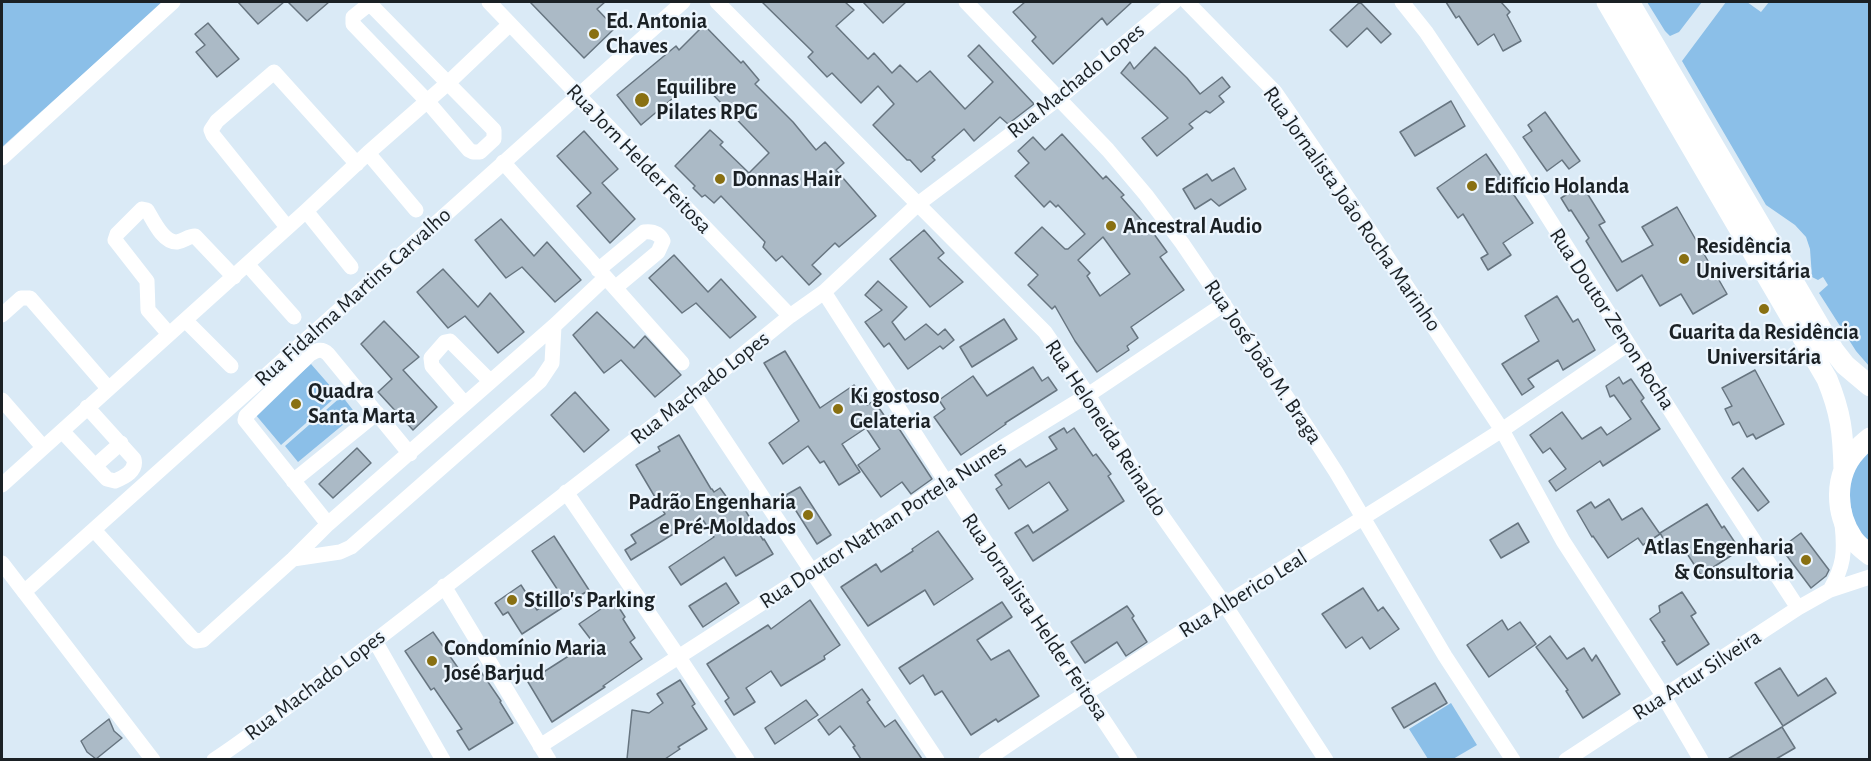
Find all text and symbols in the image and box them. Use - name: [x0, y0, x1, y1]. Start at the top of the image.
- place label: Ed. Antonia Chaves: [606, 8, 707, 60]
- street label: Rua Machado Lopes: [1002, 18, 1150, 144]
- marker: Ed. Antonia Chaves: [587, 27, 601, 41]
- place label: Equilibre Pilates RPG: [656, 74, 758, 125]
- street label: Rua Jorn Helder Feitosa: [561, 78, 717, 240]
- street label: Rua Jornalista João Rocha Marinho: [1257, 81, 1447, 337]
- marker: Equilibre Pilates RPG: [633, 91, 651, 109]
- place label: Donnas Hair: [732, 166, 841, 192]
- marker: Donnas Hair: [713, 172, 727, 186]
- place label: Edifício Holanda: [1484, 173, 1629, 199]
- marker: Edifício Holanda: [1465, 179, 1479, 193]
- street label: Rua Fidalma Martins Carvalho: [249, 202, 457, 392]
- place label: Ancestral Audio: [1123, 213, 1262, 239]
- marker: Ancestral Audio: [1104, 219, 1118, 233]
- street label: Rua Doutor Zenon Rocha: [1543, 223, 1681, 415]
- place label: Residência Universitária: [1696, 233, 1811, 284]
- marker: Residência Universitária: [1677, 252, 1691, 266]
- street label: Rua José João M. Braga: [1198, 275, 1328, 449]
- marker: Guarita da Residência Universitária: [1757, 302, 1771, 316]
- place label: Guarita da Residência Universitária: [1669, 319, 1859, 370]
- street label: Rua Machado Lopes: [625, 326, 775, 450]
- street label: Rua Heloneida Reinaldo: [1039, 335, 1173, 521]
- place label: Quadra Santa Marta: [308, 378, 416, 430]
- place label: Ki gostoso Gelateria: [850, 383, 940, 434]
- marker: Quadra Santa Marta: [289, 397, 303, 411]
- marker: Ki gostoso Gelateria: [831, 402, 845, 416]
- street label: Rua Doutor Nathan Portela Nunes: [755, 435, 1011, 615]
- place label: Padrão Engenharia e Pré-Moldados: [628, 489, 796, 540]
- marker: Padrão Engenharia e Pré-Moldados: [801, 508, 815, 522]
- street label: Rua Jornalista Helder Feitosa: [956, 508, 1114, 726]
- place label: Atlas Engenharia & Consultoria: [1644, 534, 1794, 586]
- street label: Rua Alberico Leal: [1174, 544, 1312, 644]
- marker: Atlas Engenharia & Consultoria: [1799, 553, 1813, 567]
- place label: Stillo's Parking: [524, 587, 655, 613]
- marker: Stillo's Parking: [505, 593, 519, 607]
- street label: Rua Machado Lopes: [240, 624, 390, 746]
- street label: Rua Artur Silveira: [1628, 624, 1766, 726]
- place label: Condomínio Maria José Barjud: [444, 635, 607, 686]
- marker: Condomínio Maria José Barjud: [425, 654, 439, 668]

